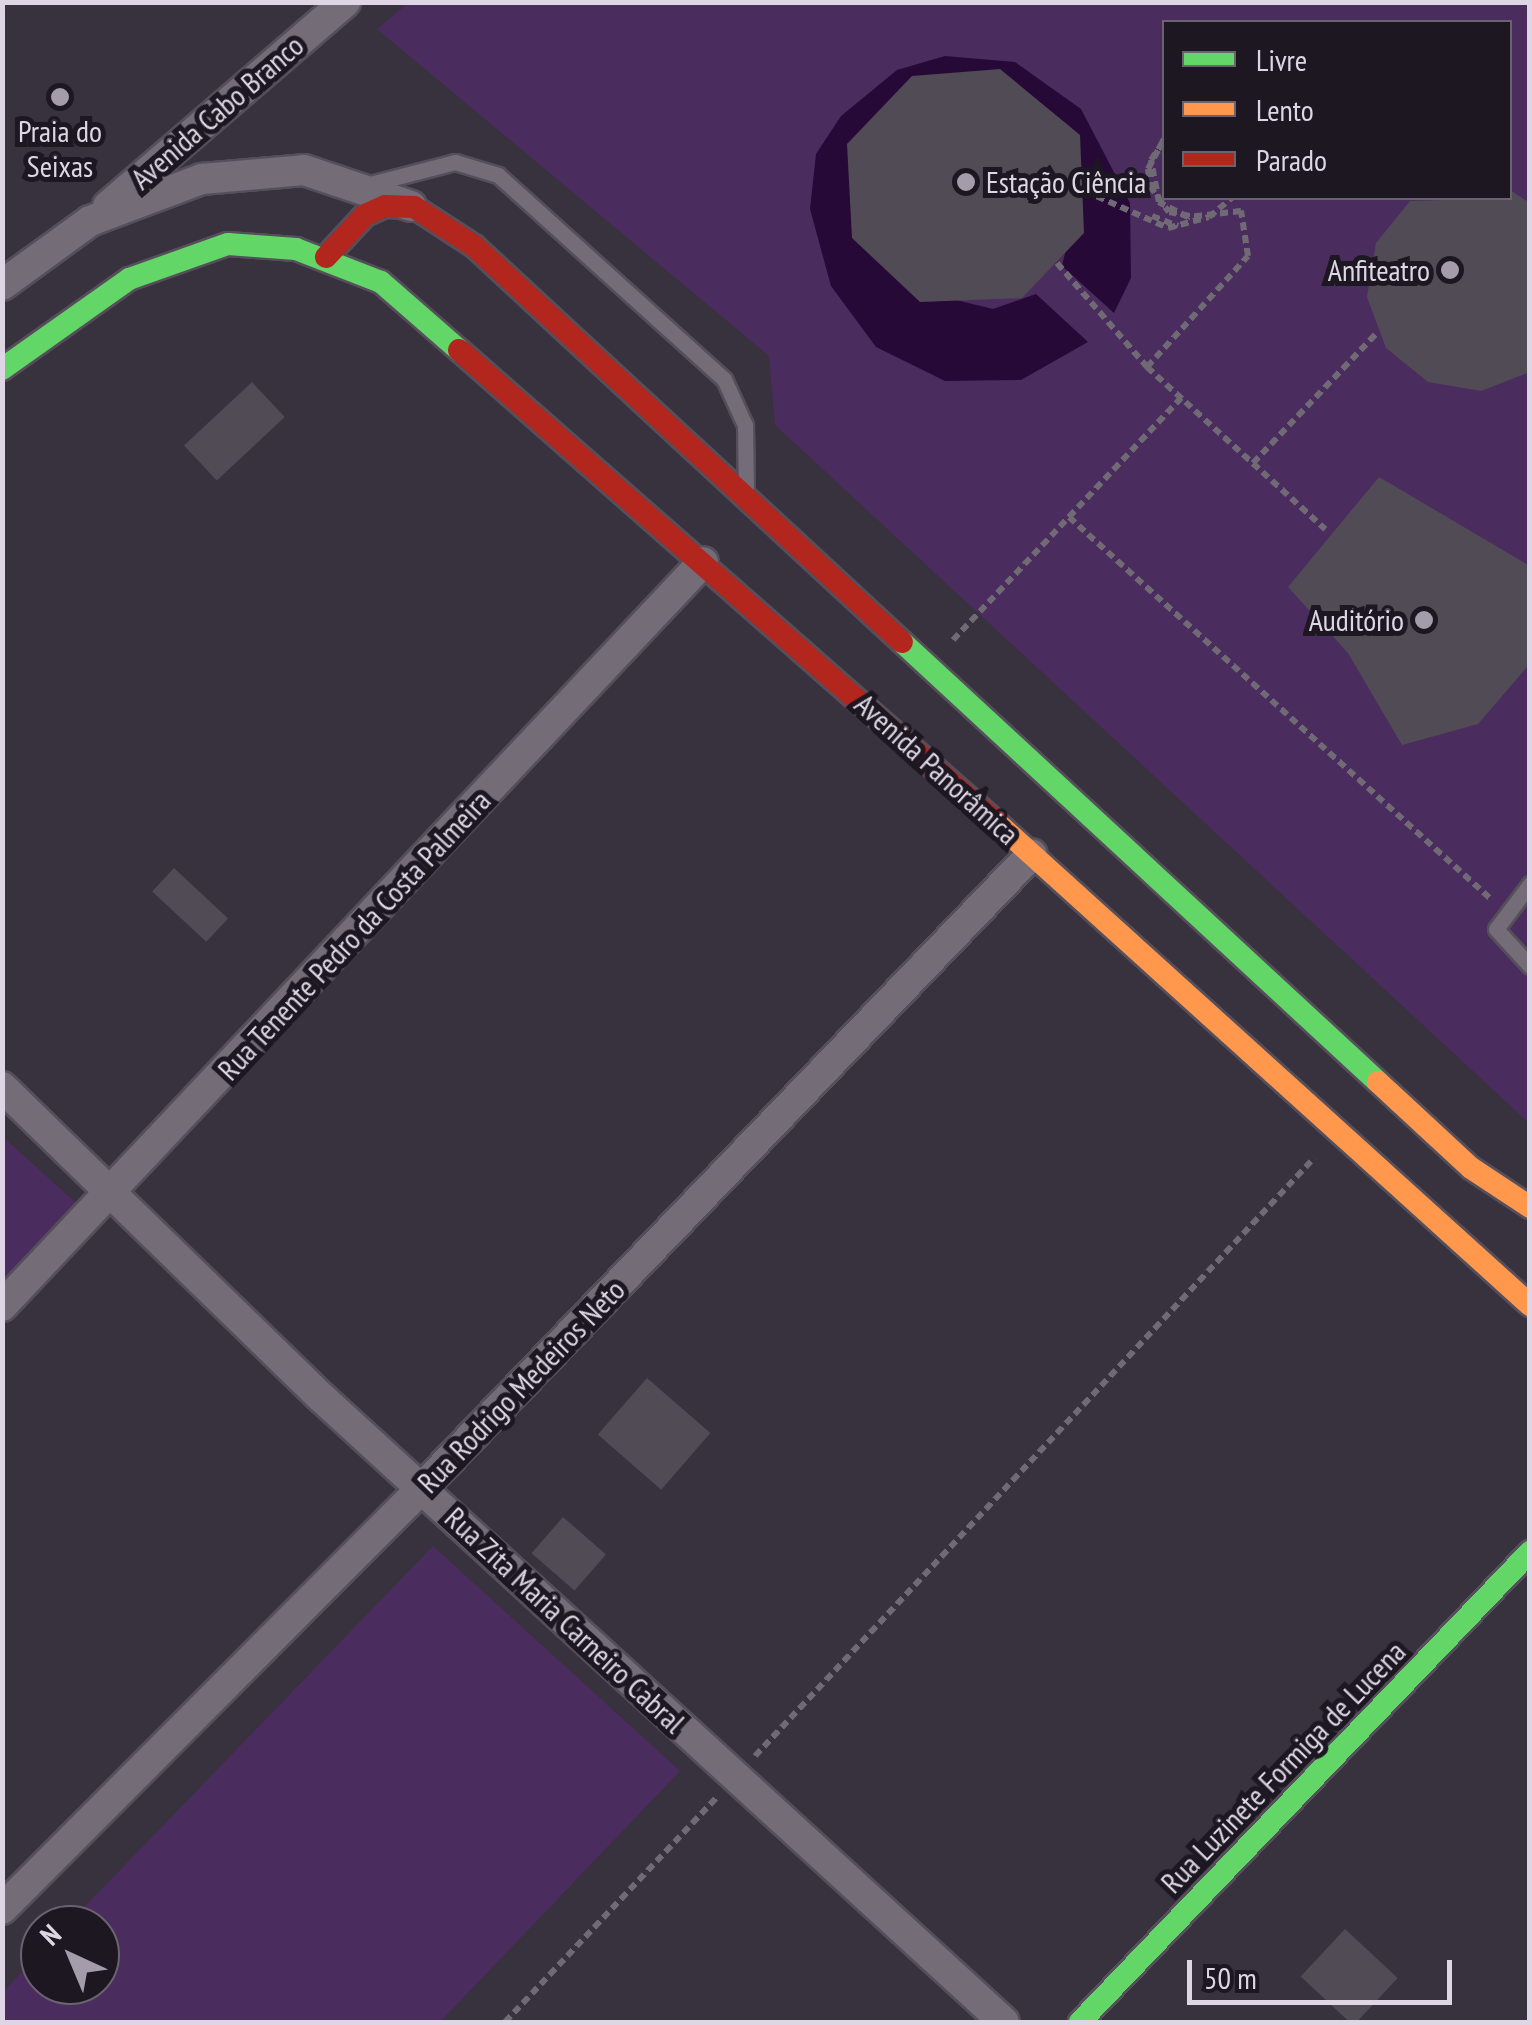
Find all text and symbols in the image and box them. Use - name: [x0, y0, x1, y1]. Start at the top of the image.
- legend: [1162, 20, 1512, 200]
- street label: Avenida Cabo Branco: [123, 27, 311, 197]
- text: Livre: [1256, 40, 1307, 79]
- marker: Praia do Seixas: [49, 86, 71, 108]
- text: Lento: [1256, 90, 1314, 129]
- place label: Praia do Seixas: [18, 113, 102, 184]
- text: Parado: [1256, 140, 1327, 179]
- place label: Estação Ciência: [986, 164, 1146, 200]
- marker: Estação Ciência: [955, 171, 977, 193]
- place label: Anfiteatro: [1328, 252, 1430, 288]
- marker: Anfiteatro: [1439, 259, 1461, 281]
- place label: Auditório: [1309, 602, 1404, 638]
- marker: Auditório: [1413, 609, 1435, 631]
- street label: Avenida Panorâmica: [848, 686, 1026, 852]
- street label: Rua Tenente Pedro da Costa Palmeira: [210, 782, 498, 1088]
- street label: Rua Rodrigo Medeiros Neto: [410, 1272, 632, 1500]
- street label: Rua Zita Maria Carneiro Cabral: [438, 1499, 692, 1741]
- street label: Rua Luzinete Formiga de Lucena: [1153, 1634, 1413, 1900]
- north arrow: [20, 1905, 120, 2005]
- text: N: [32, 1916, 68, 1953]
- scale bar: [1192, 1940, 1457, 2002]
- text: 50 m: [1204, 1958, 1257, 1997]

